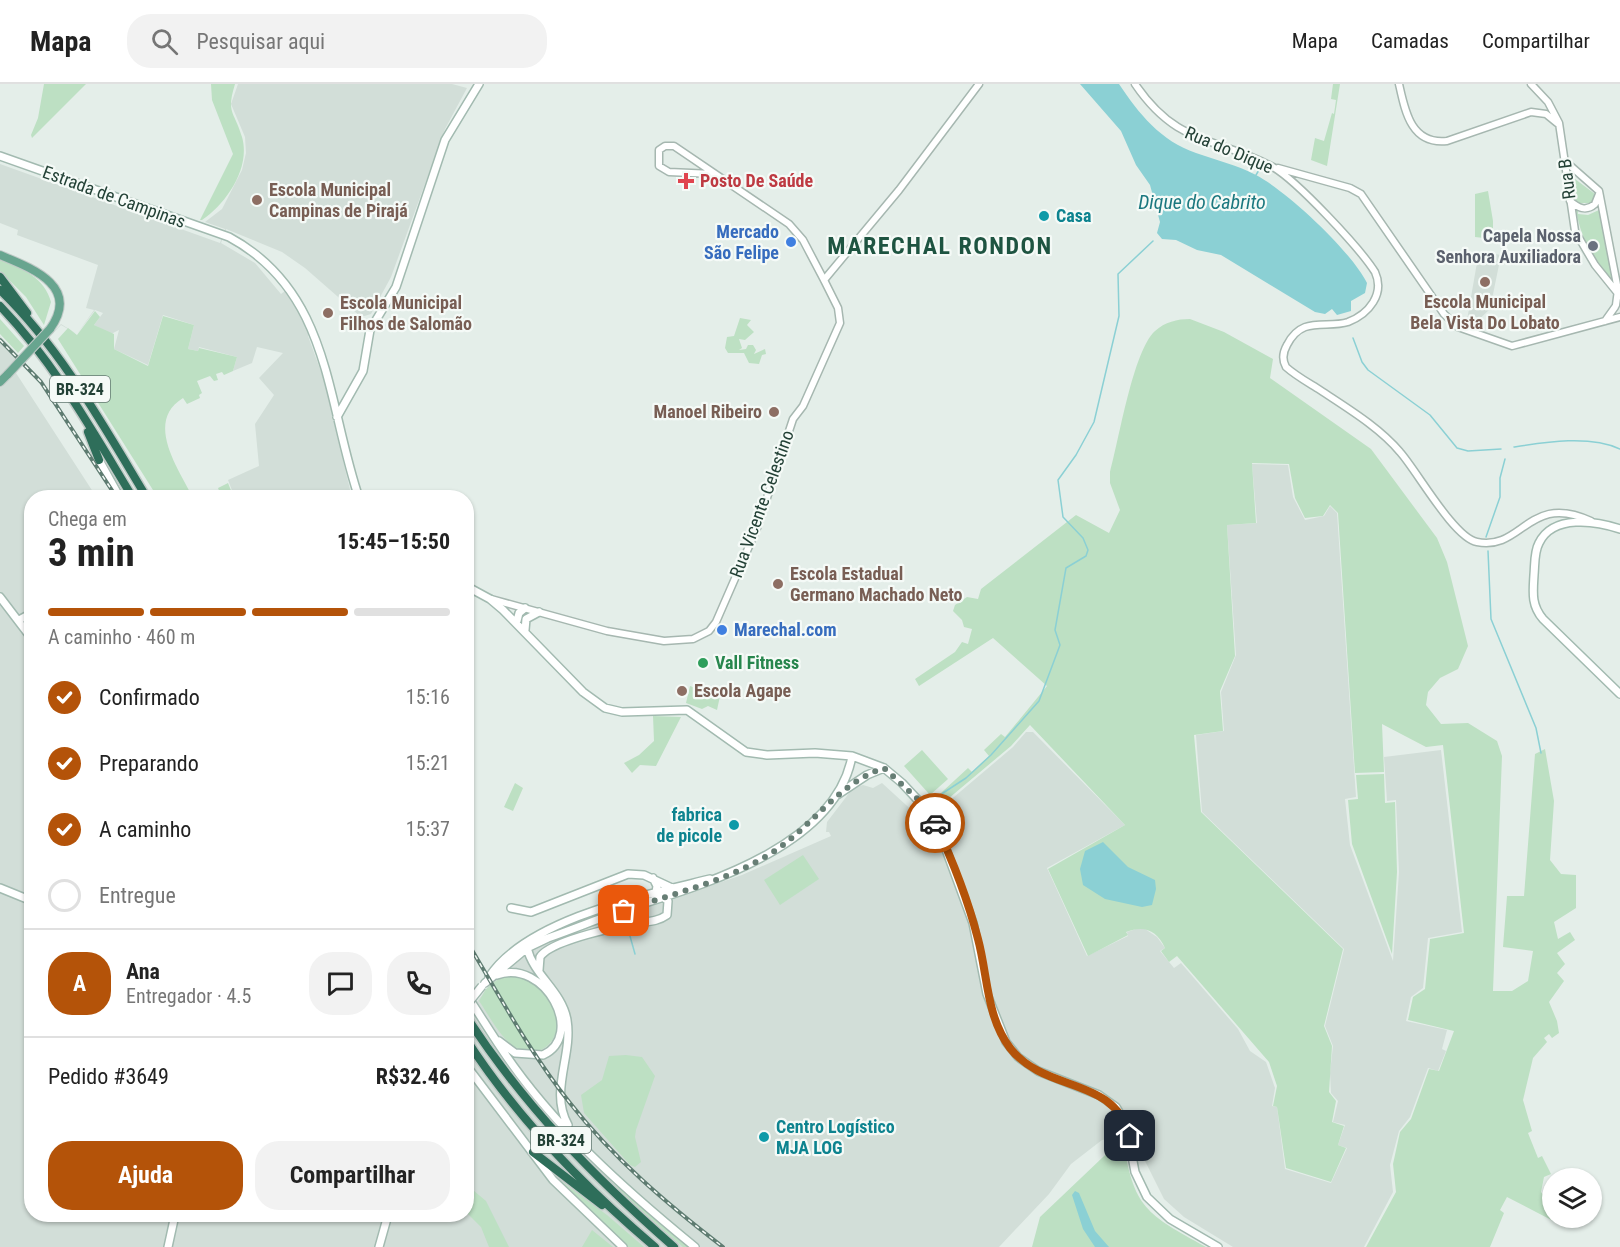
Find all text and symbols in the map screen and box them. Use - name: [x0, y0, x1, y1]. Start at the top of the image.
- search box: [127, 14, 547, 68]
- text: Mapa: [30, 25, 91, 58]
- icon: search: [148, 25, 181, 58]
- text: Pesquisar aqui: [196, 29, 325, 54]
- text: Mapa: [1292, 29, 1338, 53]
- text: Camadas: [1371, 29, 1449, 53]
- text: Compartilhar: [1482, 29, 1590, 53]
- street label: Rua do Dique: [1182, 122, 1276, 178]
- street label: Rua B: [1554, 158, 1579, 201]
- street label: Estrada de Campinas: [40, 161, 188, 232]
- place label: Posto De Saúde: [700, 170, 814, 191]
- marker: Posto De Saúde: [677, 172, 695, 190]
- place label: Escola Municipal Campinas de Pirajá: [269, 179, 408, 221]
- water label: Dique do Cabrito: [1138, 190, 1266, 214]
- marker: Escola Municipal Campinas de Pirajá: [250, 193, 264, 207]
- place label: Casa: [1056, 205, 1091, 226]
- marker: Casa: [1037, 209, 1051, 223]
- place label: Mercado São Felipe: [704, 221, 779, 263]
- place label: Capela Nossa Senhora Auxiliadora: [1436, 225, 1581, 267]
- district label: MARECHAL RONDON: [827, 232, 1053, 260]
- marker: Mercado São Felipe: [784, 235, 798, 249]
- marker: Capela Nossa Senhora Auxiliadora: [1586, 239, 1600, 253]
- marker: Escola Municipal Bela Vista Do Lobato: [1478, 275, 1492, 289]
- place label: Escola Municipal Bela Vista Do Lobato: [1410, 291, 1560, 333]
- place label: Escola Municipal Filhos de Salomão: [340, 292, 472, 334]
- marker: Escola Municipal Filhos de Salomão: [321, 306, 335, 320]
- road number: BR-324: [50, 376, 110, 402]
- place label: Manoel Ribeiro: [654, 401, 762, 422]
- marker: Manoel Ribeiro: [767, 405, 781, 419]
- street label: Rua Vicente Celestino: [725, 427, 798, 580]
- text: Chega em: [48, 507, 127, 531]
- text: 15:45–15:50: [337, 529, 450, 554]
- text: 3 min: [48, 530, 135, 576]
- place label: Escola Estadual Germano Machado Neto: [790, 563, 963, 605]
- marker: Escola Estadual Germano Machado Neto: [771, 577, 785, 591]
- place label: Marechal.com: [734, 619, 837, 640]
- marker: Marechal.com: [715, 623, 729, 637]
- text: A caminho · 460 m: [48, 625, 195, 649]
- place label: Vall Fitness: [715, 652, 799, 673]
- marker: Vall Fitness: [696, 656, 710, 670]
- place label: Escola Agape: [694, 680, 792, 701]
- icon: check: [48, 681, 81, 714]
- marker: Escola Agape: [675, 684, 689, 698]
- text: Confirmado: [99, 685, 200, 710]
- text: 15:16: [406, 685, 450, 709]
- icon: check: [48, 747, 81, 780]
- text: Preparando: [99, 751, 199, 776]
- text: 15:21: [406, 751, 450, 775]
- courier: [905, 793, 965, 853]
- place label: fabrica de picole: [656, 804, 722, 846]
- icon: car: [919, 807, 952, 840]
- icon: check: [48, 813, 81, 846]
- text: A caminho: [99, 817, 191, 842]
- text: 15:37: [406, 817, 450, 841]
- marker: fabrica de picole: [727, 818, 741, 832]
- text: Entregue: [99, 883, 176, 908]
- pin: [598, 885, 649, 936]
- icon: bag: [607, 894, 640, 927]
- button: chat: [309, 952, 372, 1015]
- button: phone: [387, 952, 450, 1015]
- text: Ana: [126, 959, 160, 984]
- text: A: [73, 971, 86, 996]
- text: Entregador · 4.5: [126, 984, 251, 1008]
- text: Pedido #3649: [48, 1064, 169, 1089]
- text: R$32.46: [376, 1064, 450, 1089]
- pin: [1104, 1110, 1155, 1161]
- place label: Centro Logístico MJA LOG: [776, 1116, 895, 1158]
- icon: home: [1113, 1119, 1146, 1152]
- road number: BR-324: [531, 1127, 591, 1153]
- marker: Centro Logístico MJA LOG: [757, 1130, 771, 1144]
- button: Ajuda: [48, 1141, 243, 1210]
- button: Compartilhar: [255, 1141, 450, 1210]
- map controls: [1542, 1168, 1602, 1228]
- button: layers: [1542, 1168, 1602, 1228]

